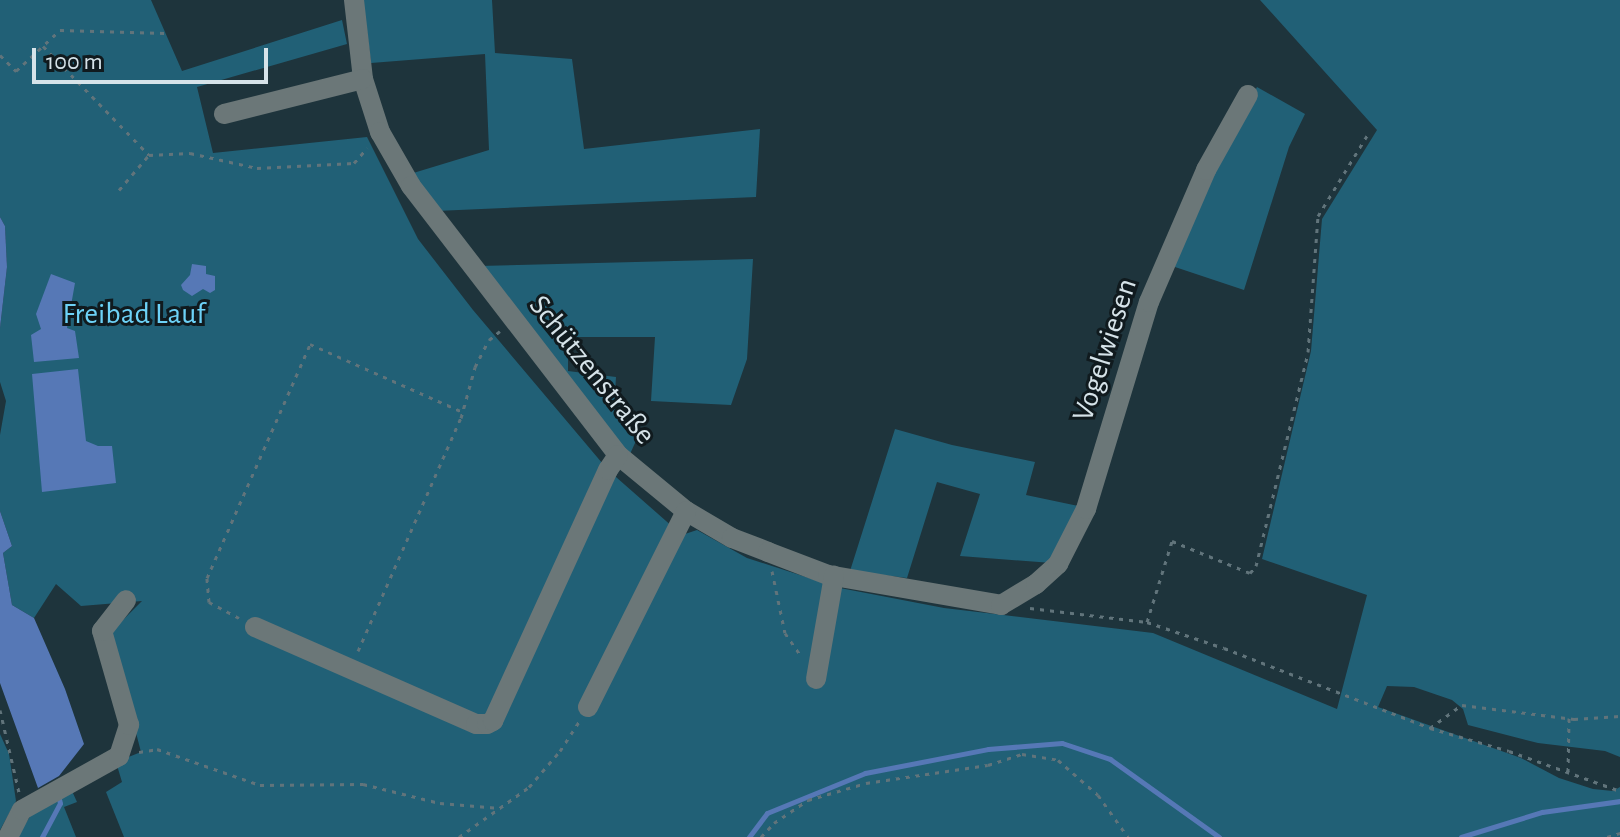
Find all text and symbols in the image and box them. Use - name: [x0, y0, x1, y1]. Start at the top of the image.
- scale bar: [36, 32, 272, 82]
- text: 100 m: [46, 50, 103, 74]
- street label: Vogelwiesen: [1065, 274, 1145, 426]
- street label: Schützenstraße: [521, 288, 663, 452]
- park label: Freibad Lauf: [63, 296, 205, 332]

